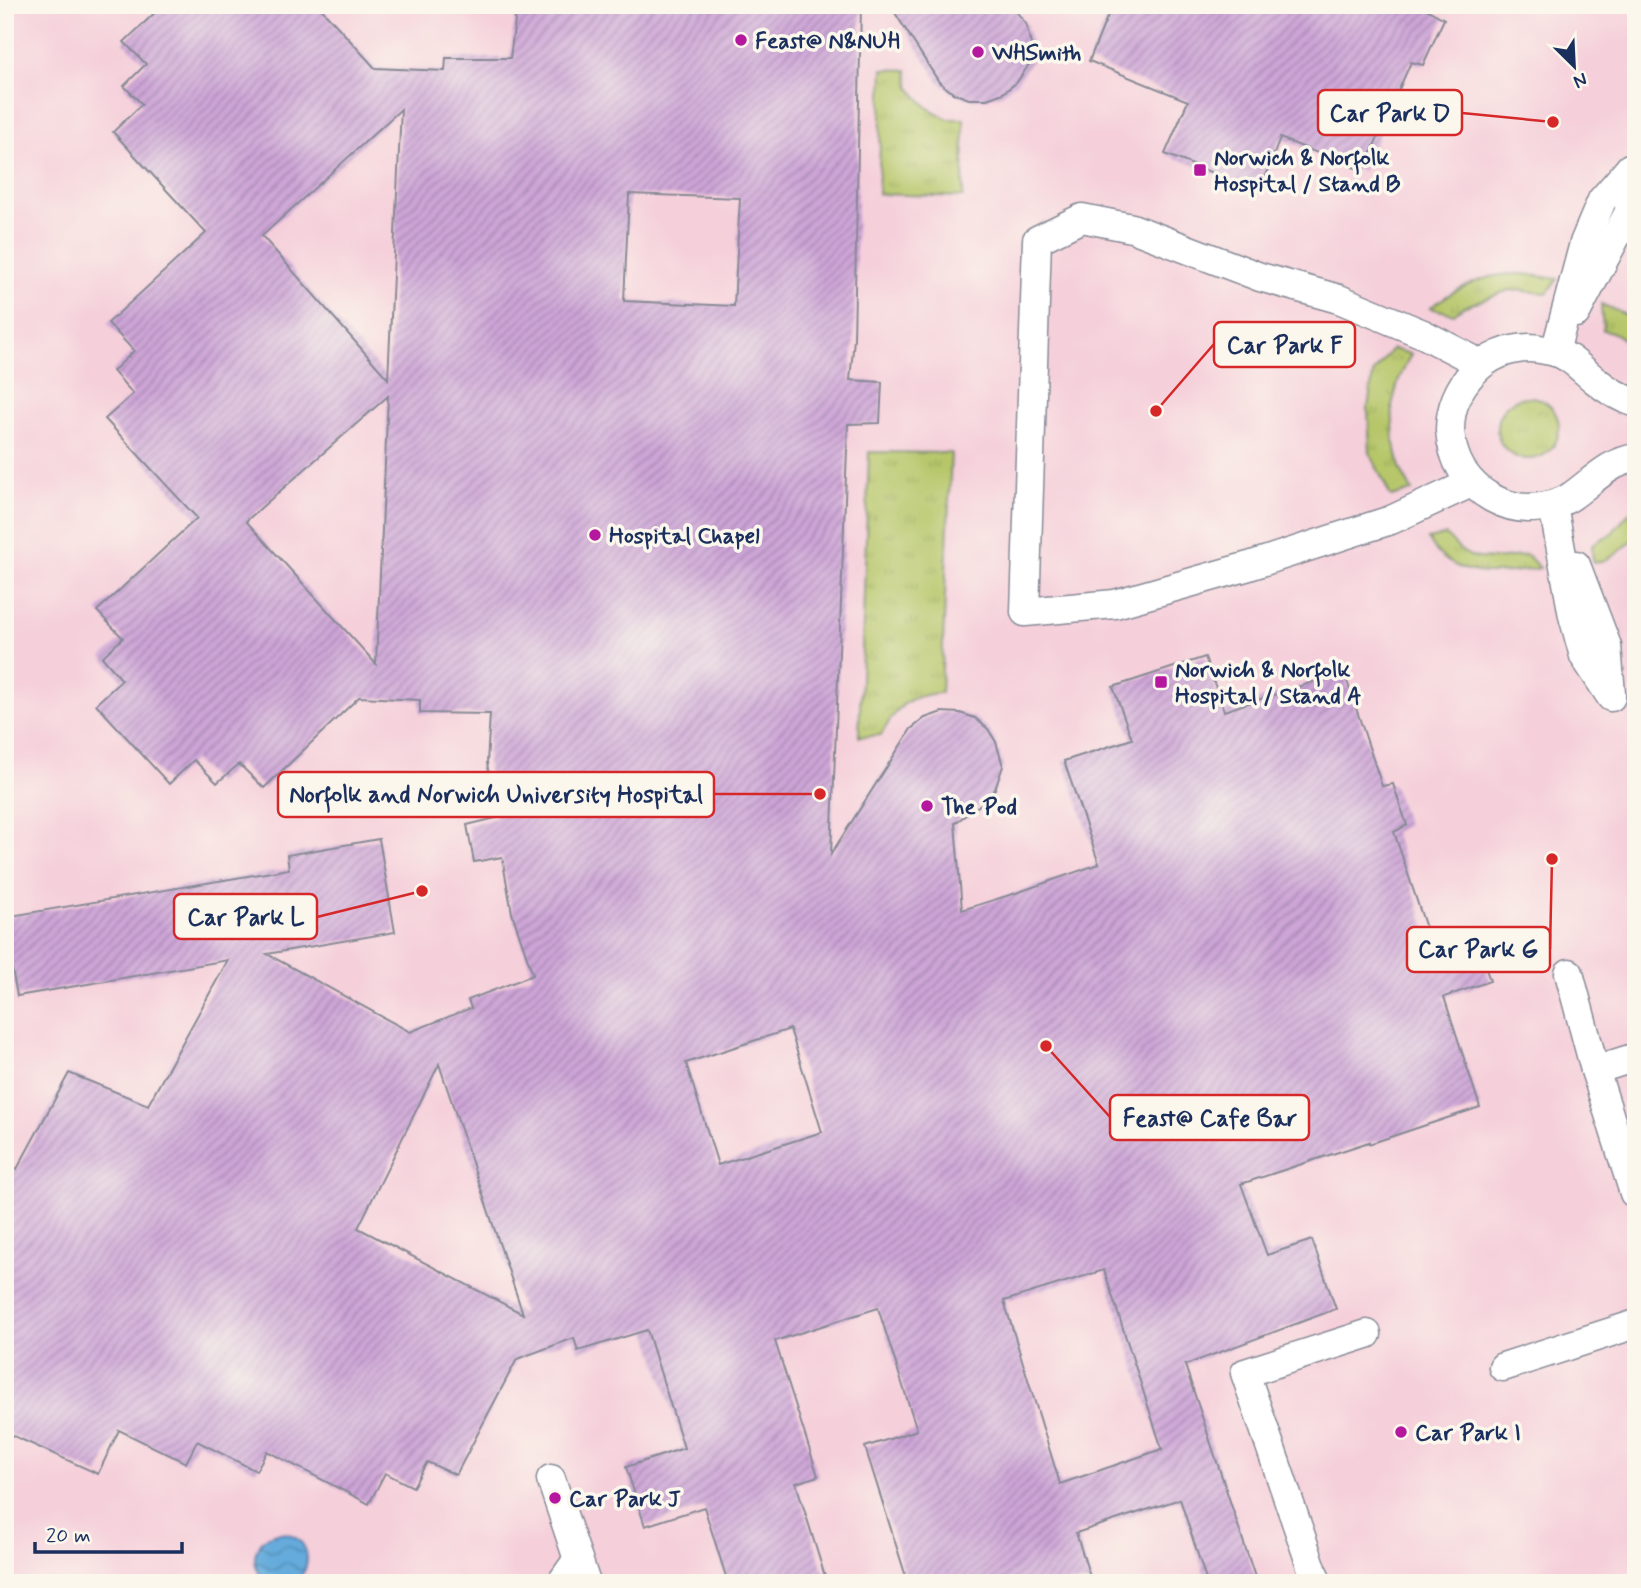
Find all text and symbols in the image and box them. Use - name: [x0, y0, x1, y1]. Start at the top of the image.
- place label: Feast@ N&NUH: [755, 27, 900, 57]
- marker: Feast@ N&NUH: [733, 32, 749, 48]
- north arrow: [1540, 32, 1610, 102]
- place label: WHSmith: [991, 39, 1081, 69]
- marker: WHSmith: [970, 44, 986, 60]
- text: N: [1569, 66, 1591, 94]
- callout: Car Park D: [1318, 90, 1462, 135]
- text: Car Park D: [1330, 99, 1450, 130]
- place label: Norwich & Norfolk Hospital / Stand B: [1214, 144, 1401, 200]
- marker: Norwich & Norfolk Hospital / Stand B: [1192, 162, 1208, 178]
- callout: Car Park F: [1214, 322, 1355, 367]
- text: Car Park F: [1227, 331, 1343, 362]
- place label: Hospital Chapel: [609, 522, 760, 552]
- marker: Hospital Chapel: [587, 527, 603, 543]
- place label: Norwich & Norfolk Hospital / Stand A: [1175, 656, 1362, 712]
- marker: Norwich & Norfolk Hospital / Stand A: [1153, 674, 1169, 690]
- callout: Norfolk and Norwich University Hospital: [278, 772, 714, 817]
- text: Norfolk and Norwich University Hospital: [289, 780, 703, 813]
- place label: The Pod: [941, 793, 1017, 823]
- marker: The Pod: [919, 798, 935, 814]
- callout: Car Park L: [174, 894, 317, 939]
- text: Car Park L: [187, 903, 306, 934]
- callout: Car Park G: [1407, 927, 1550, 972]
- text: Car Park G: [1418, 935, 1538, 966]
- callout: Feast@ Cafe Bar: [1110, 1095, 1309, 1140]
- text: Feast@ Cafe Bar: [1123, 1104, 1297, 1135]
- place label: Car Park I: [1415, 1419, 1521, 1449]
- marker: Car Park I: [1393, 1424, 1409, 1440]
- place label: Car Park J: [569, 1485, 681, 1515]
- marker: Car Park J: [547, 1490, 563, 1506]
- scale bar: [35, 1511, 182, 1555]
- text: 20 m: [46, 1522, 91, 1550]

